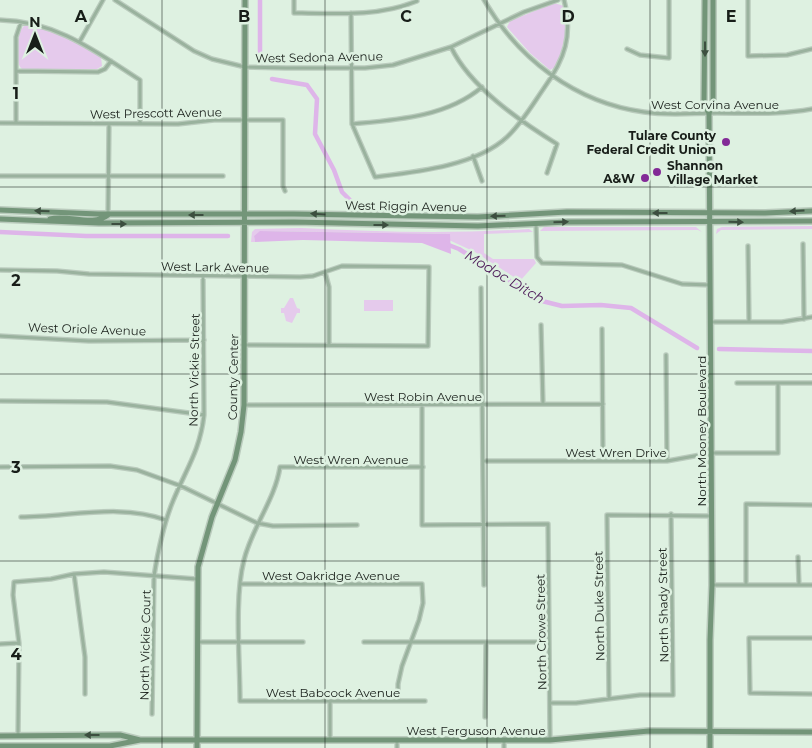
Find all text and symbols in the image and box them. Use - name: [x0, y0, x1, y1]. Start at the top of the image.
- text: A: [74, 7, 88, 26]
- text: B: [238, 7, 250, 26]
- text: C: [400, 7, 412, 26]
- text: D: [561, 7, 575, 26]
- text: E: [726, 7, 736, 26]
- north arrow: [10, 10, 60, 60]
- text: N: [29, 13, 41, 31]
- one-way arrow: [700, 41, 708, 57]
- street label: West Sedona Avenue: [255, 48, 383, 66]
- text: 1: [13, 84, 19, 103]
- street label: West Corvina Avenue: [651, 97, 779, 112]
- street label: West Prescott Avenue: [90, 104, 222, 122]
- place label: Tulare County Federal Credit Union: [587, 128, 717, 157]
- marker: Tulare County Federal Credit Union: [720, 136, 732, 148]
- place label: Shannon Village Market: [666, 158, 759, 187]
- marker: Shannon Village Market: [651, 166, 663, 178]
- place label: A&W: [602, 171, 635, 186]
- marker: A&W: [639, 172, 651, 184]
- street label: West Riggin Avenue: [345, 197, 467, 215]
- one-way arrow: [33, 207, 49, 215]
- one-way arrow: [788, 208, 804, 216]
- one-way arrow: [652, 209, 668, 217]
- one-way arrow: [310, 210, 326, 218]
- one-way arrow: [188, 211, 204, 219]
- one-way arrow: [490, 213, 506, 221]
- one-way arrow: [553, 218, 569, 226]
- one-way arrow: [729, 218, 745, 226]
- one-way arrow: [111, 220, 127, 228]
- one-way arrow: [373, 221, 389, 229]
- water label: Modoc Ditch: [462, 246, 548, 308]
- street label: West Lark Avenue: [161, 259, 269, 275]
- text: 2: [11, 271, 21, 290]
- street label: North Vickie Street: [186, 313, 202, 427]
- street label: West Oriole Avenue: [28, 319, 146, 339]
- street label: County Center: [225, 334, 241, 420]
- street label: North Mooney Boulevard: [694, 356, 709, 506]
- street label: West Robin Avenue: [364, 389, 482, 404]
- street label: West Wren Drive: [565, 445, 667, 460]
- street label: West Wren Avenue: [293, 452, 409, 467]
- text: 3: [10, 458, 21, 477]
- street label: North Shady Street: [654, 547, 672, 663]
- street label: North Duke Street: [591, 551, 607, 661]
- street label: West Oakridge Avenue: [262, 568, 400, 583]
- street label: North Crowe Street: [532, 574, 550, 690]
- street label: North Vickie Court: [137, 589, 153, 701]
- text: 4: [10, 645, 22, 664]
- street label: West Babcock Avenue: [266, 685, 400, 700]
- street label: West Ferguson Avenue: [406, 723, 546, 738]
- one-way arrow: [84, 731, 100, 739]

